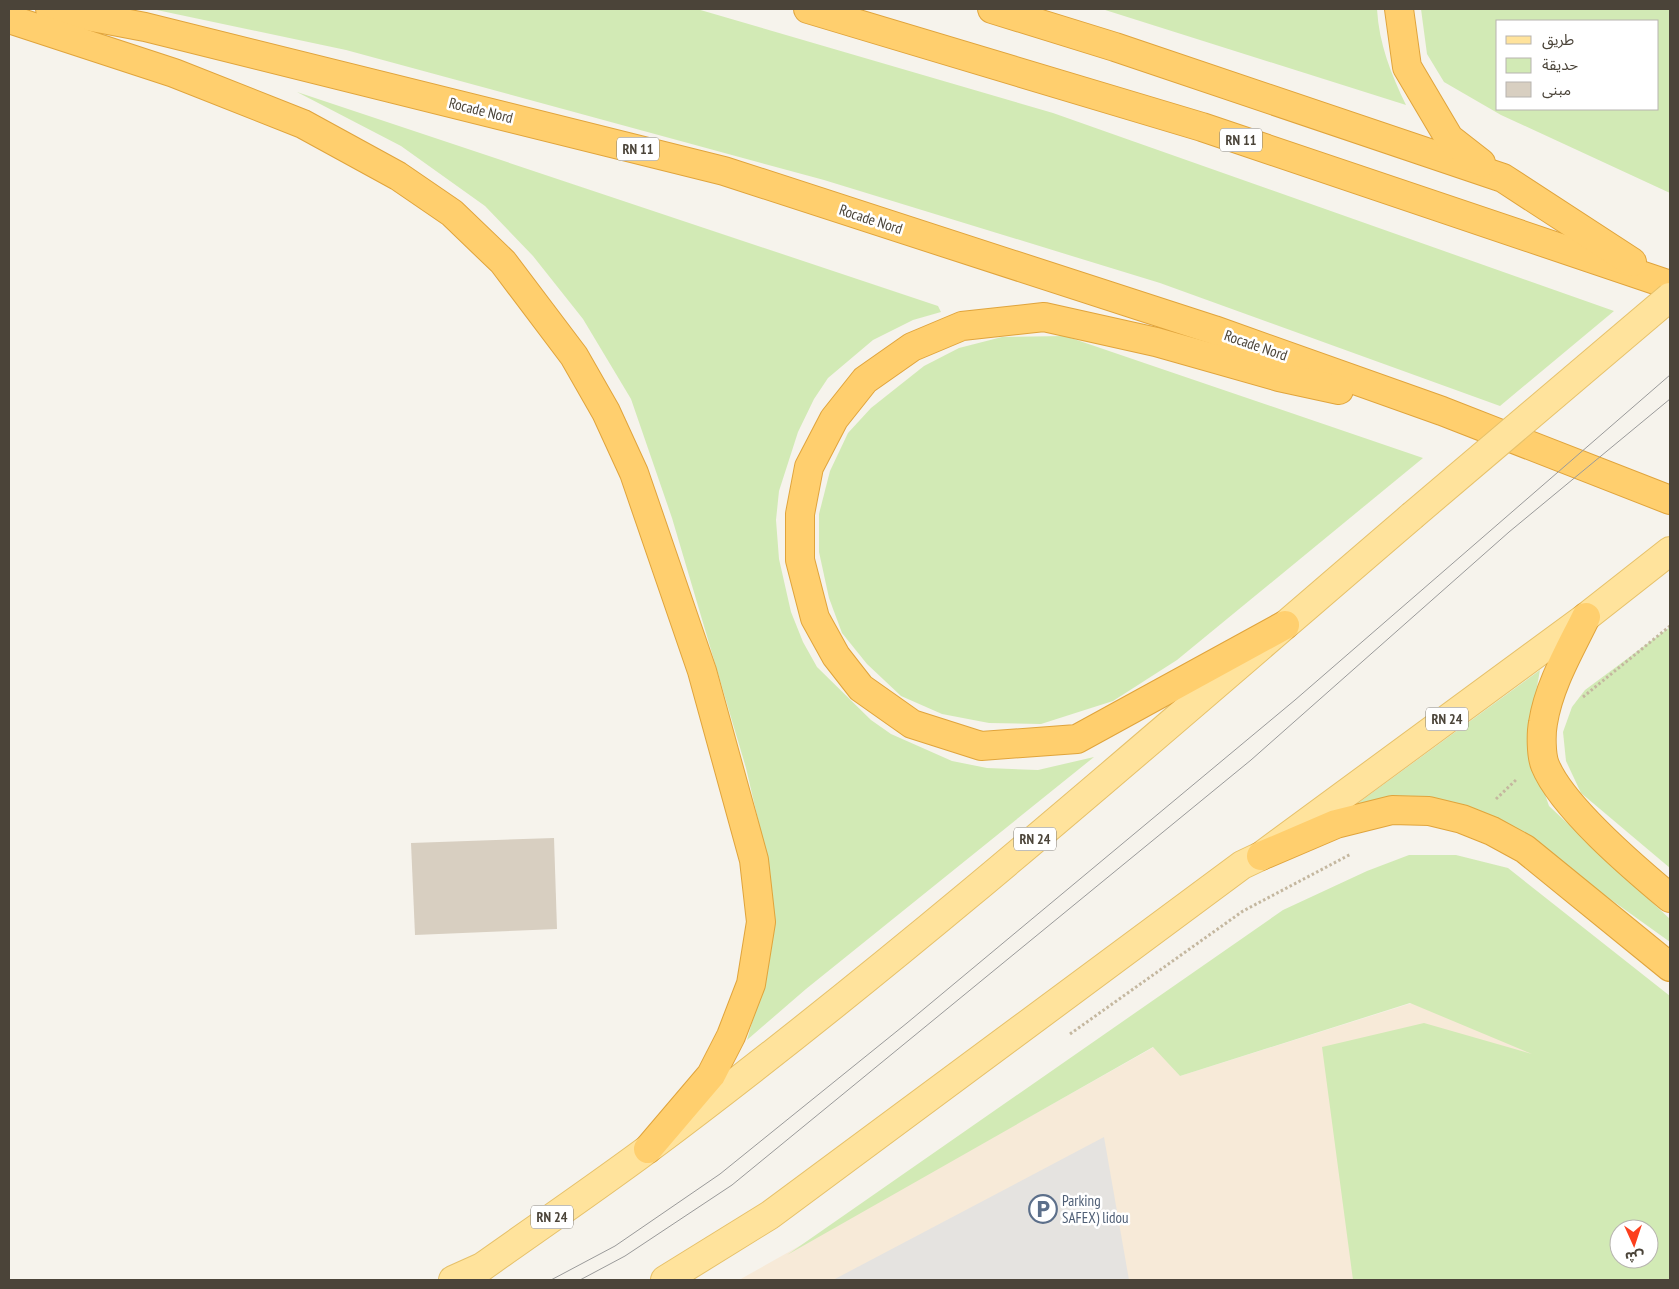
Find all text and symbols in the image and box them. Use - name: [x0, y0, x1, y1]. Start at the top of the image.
- legend: [1496, 20, 1659, 110]
- text: طريق: [1542, 30, 1574, 50]
- text: حديقة: [1542, 55, 1578, 74]
- text: مبنى: [1542, 80, 1571, 99]
- street label: Rocade Nord: [447, 93, 515, 127]
- road number: RN 11: [1220, 128, 1262, 152]
- road number: RN 11: [617, 138, 659, 160]
- street label: Rocade Nord: [837, 200, 905, 238]
- street label: Rocade Nord: [1222, 325, 1290, 365]
- road number: RN 24: [1426, 708, 1468, 731]
- road number: RN 24: [1014, 828, 1056, 851]
- place label: Parking SAFEX) lidou: [1062, 1191, 1129, 1227]
- parking icon: Parking SAFEX) lidou: [1028, 1194, 1058, 1224]
- road number: RN 24: [531, 1206, 573, 1228]
- north arrow: [1609, 1219, 1659, 1269]
- text: ش: [1625, 1247, 1645, 1266]

